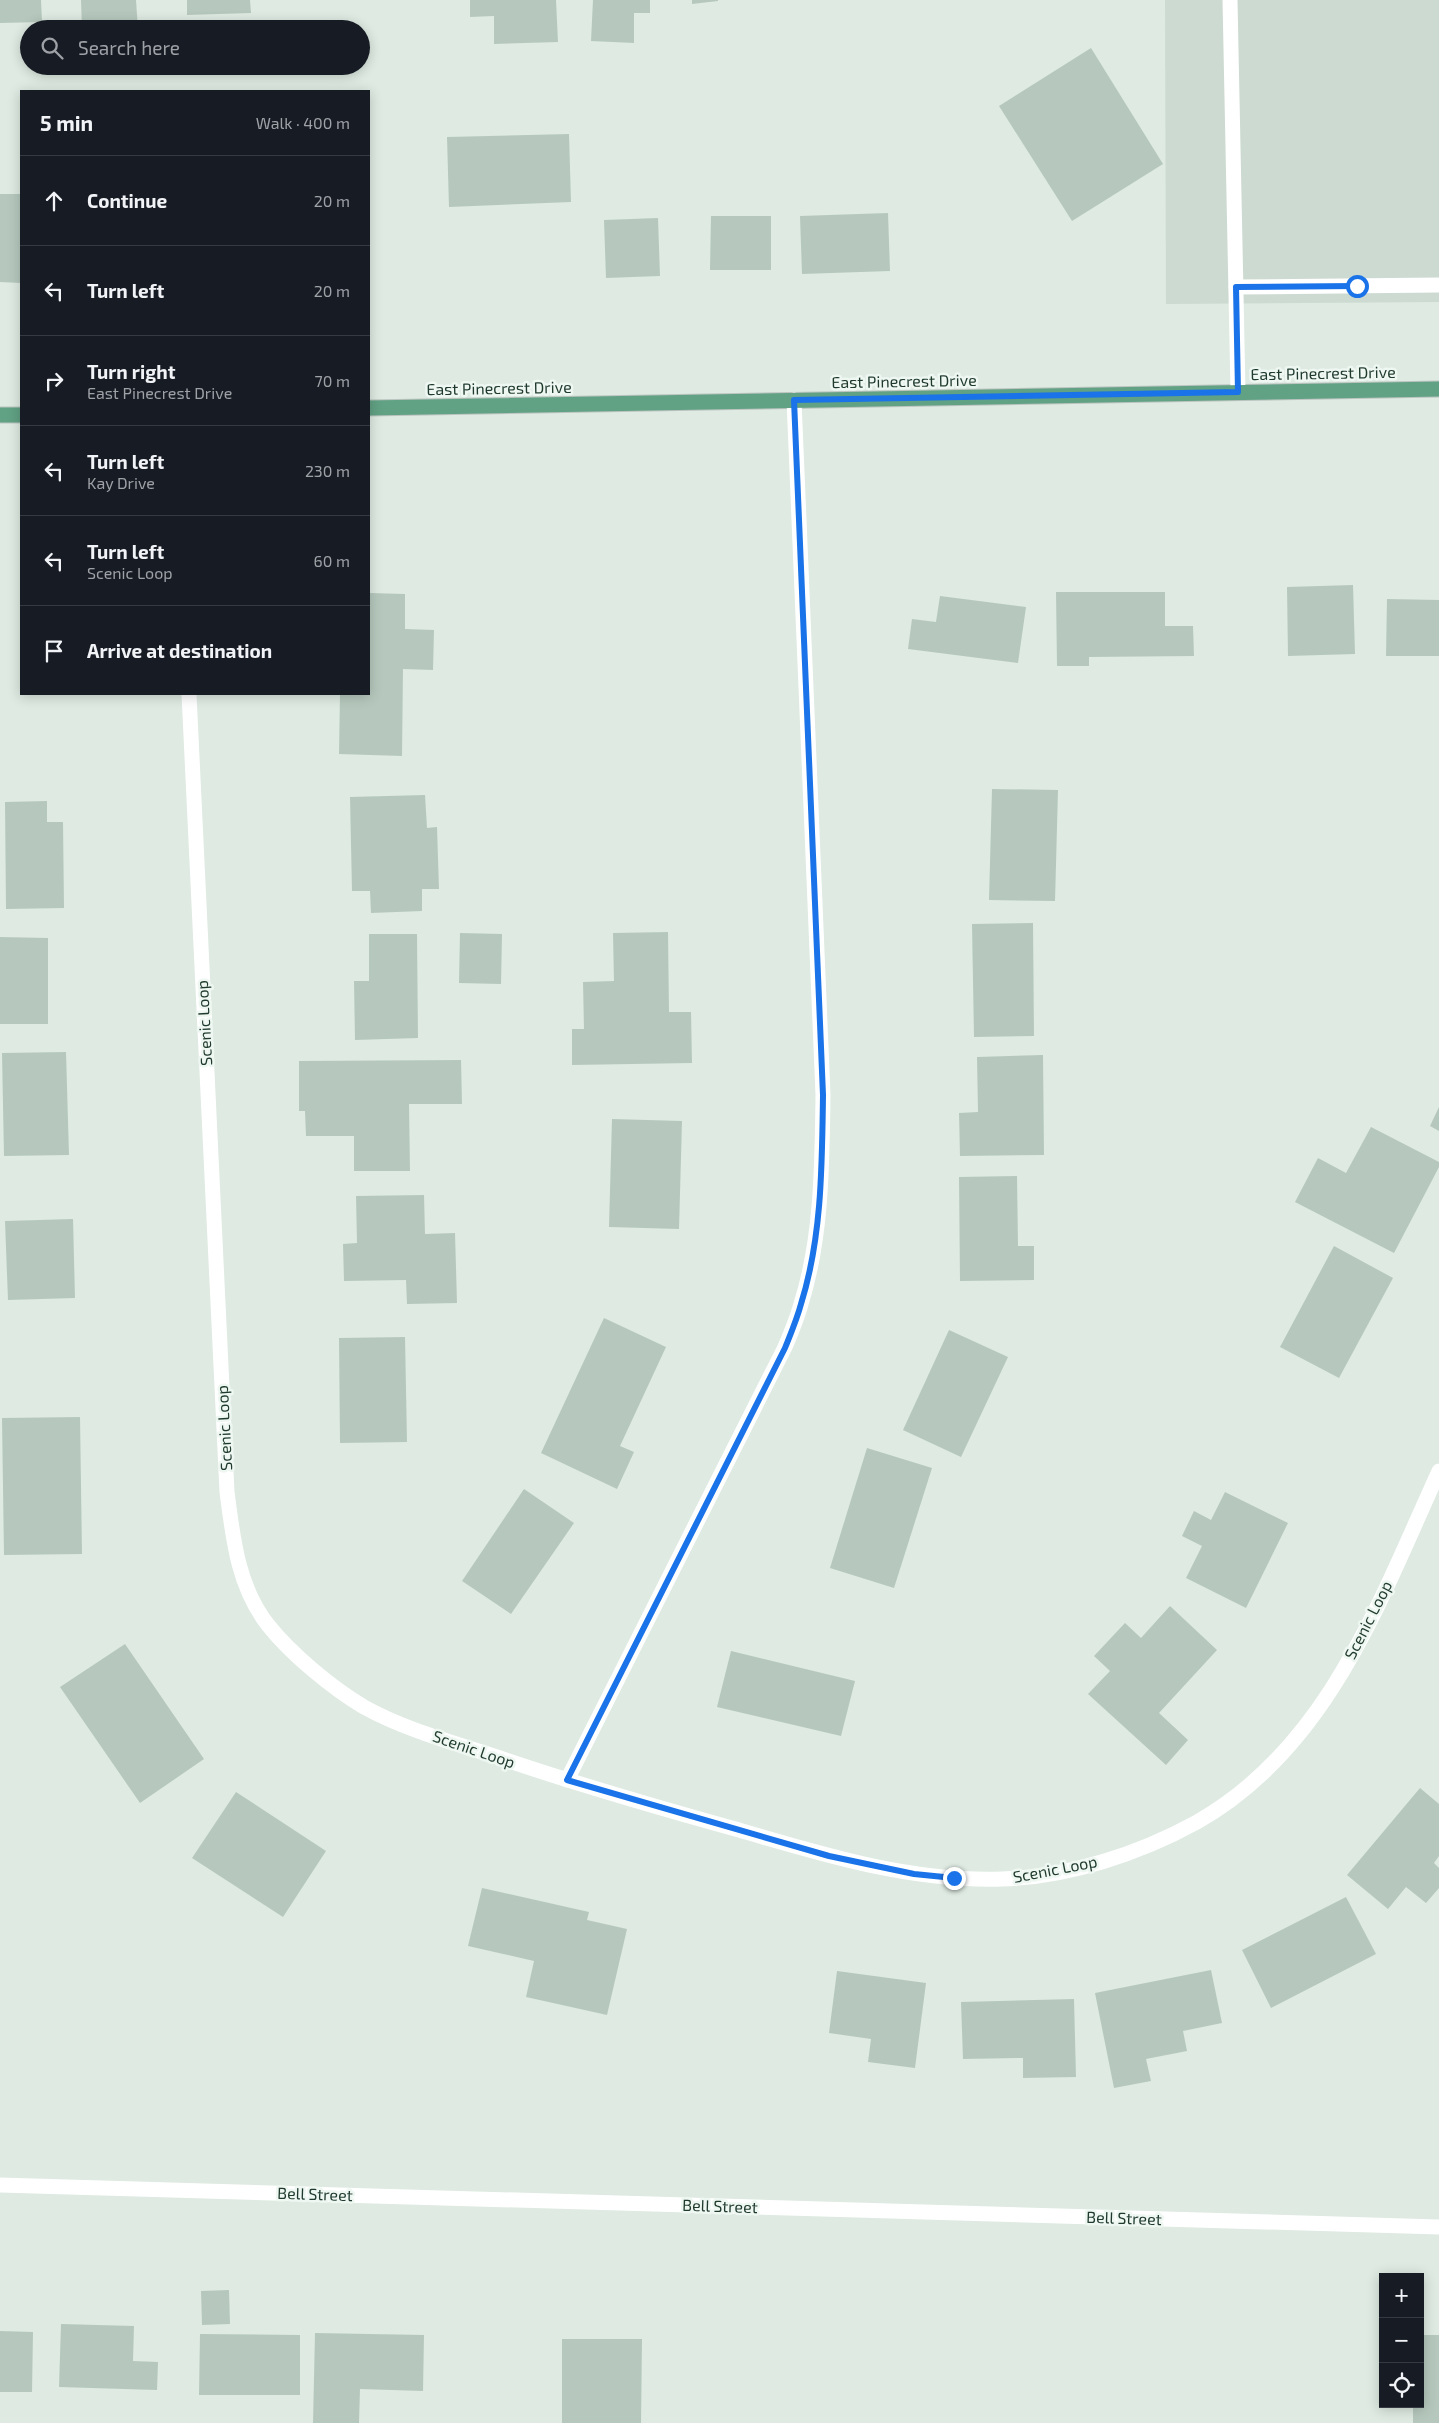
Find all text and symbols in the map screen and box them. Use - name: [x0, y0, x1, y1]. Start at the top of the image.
- search box: [20, 20, 370, 75]
- icon: search: [38, 34, 66, 62]
- text: Search here: [78, 36, 180, 59]
- text: 5 min: [40, 110, 93, 135]
- text: Walk · 400 m: [256, 113, 350, 132]
- icon: ahead: [40, 187, 68, 215]
- text: Continue: [87, 189, 167, 212]
- text: 20 m: [314, 191, 350, 210]
- route start: [1346, 275, 1369, 298]
- icon: left: [40, 277, 68, 305]
- text: Turn left: [87, 279, 164, 302]
- text: 20 m: [314, 281, 350, 300]
- text: Turn right: [87, 360, 175, 383]
- street label: East Pinecrest Drive: [1250, 362, 1396, 383]
- icon: right: [40, 367, 68, 395]
- street label: East Pinecrest Drive: [831, 370, 977, 391]
- text: 70 m: [315, 371, 350, 390]
- street label: East Pinecrest Drive: [426, 377, 572, 398]
- text: East Pinecrest Drive: [87, 383, 232, 402]
- text: Turn left: [87, 450, 164, 473]
- icon: left: [40, 457, 68, 485]
- text: 230 m: [305, 461, 350, 480]
- text: Kay Drive: [87, 473, 155, 492]
- text: Turn left: [87, 540, 164, 563]
- icon: left: [40, 547, 68, 575]
- text: 60 m: [314, 551, 350, 570]
- text: Scenic Loop: [87, 563, 173, 582]
- icon: arrive: [40, 637, 68, 665]
- text: Arrive at destination: [87, 639, 272, 662]
- street label: Scenic Loop: [192, 980, 215, 1066]
- street label: Scenic Loop: [212, 1385, 235, 1471]
- street label: Scenic Loop: [1340, 1577, 1395, 1662]
- street label: Scenic Loop: [431, 1726, 518, 1771]
- street label: Scenic Loop: [1011, 1851, 1099, 1886]
- route end: [943, 1867, 966, 1890]
- street label: Bell Street: [277, 2183, 353, 2204]
- street label: Bell Street: [682, 2195, 758, 2216]
- street label: Bell Street: [1086, 2207, 1162, 2228]
- map controls: [1379, 2273, 1424, 2408]
- button: +: [1379, 2273, 1424, 2318]
- button: −: [1379, 2318, 1424, 2363]
- button: locate: [1379, 2363, 1424, 2408]

